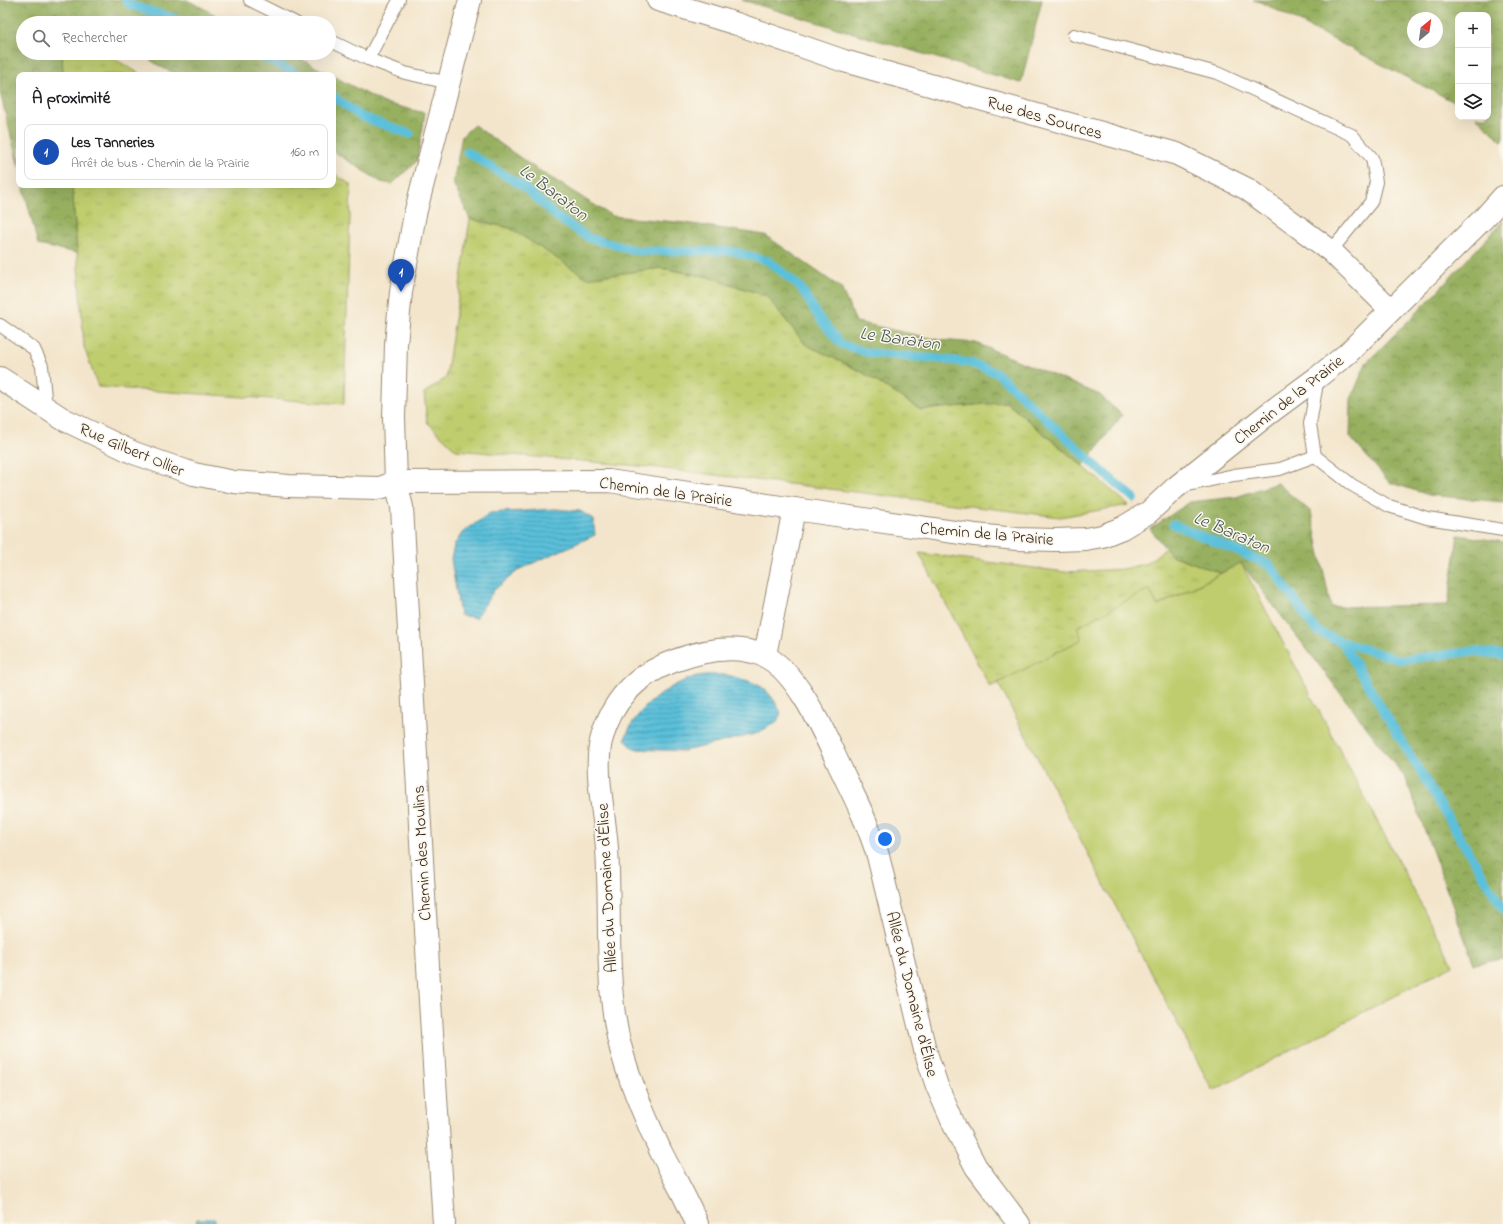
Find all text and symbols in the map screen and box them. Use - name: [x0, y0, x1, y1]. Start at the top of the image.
- north arrow: [1407, 12, 1443, 48]
- map controls: [1455, 12, 1491, 120]
- button: +: [1455, 12, 1491, 48]
- search box: [16, 16, 336, 60]
- icon: search: [30, 27, 52, 49]
- text: Rechercher: [62, 27, 127, 49]
- button: −: [1455, 48, 1491, 84]
- button: layers: [1455, 84, 1491, 120]
- text: À proximité: [32, 86, 110, 111]
- street label: Rue des Sources: [984, 90, 1105, 147]
- text: Les Tanneries: [71, 132, 155, 154]
- text: 1: [44, 143, 48, 162]
- text: 160 m: [290, 143, 319, 162]
- text: Arrêt de bus · Chemin de la Prairie: [71, 154, 249, 173]
- water label: Le Baraton: [513, 159, 594, 229]
- pin: 1: [388, 259, 414, 292]
- water label: Le Baraton: [858, 321, 943, 359]
- street label: Chemin de la Prairie: [1228, 349, 1350, 451]
- street label: Rue Gilbert Ollier: [75, 417, 189, 484]
- street label: Chemin de la Prairie: [598, 471, 734, 514]
- water label: Le Baraton: [1189, 506, 1274, 562]
- street label: Chemin de la Prairie: [919, 516, 1055, 553]
- street label: Chemin des Moulins: [406, 784, 439, 921]
- street label: Allée du Domaine d'Élise: [591, 802, 624, 973]
- your location: [875, 829, 895, 849]
- street label: Allée du Domaine d'Élise: [879, 909, 944, 1080]

